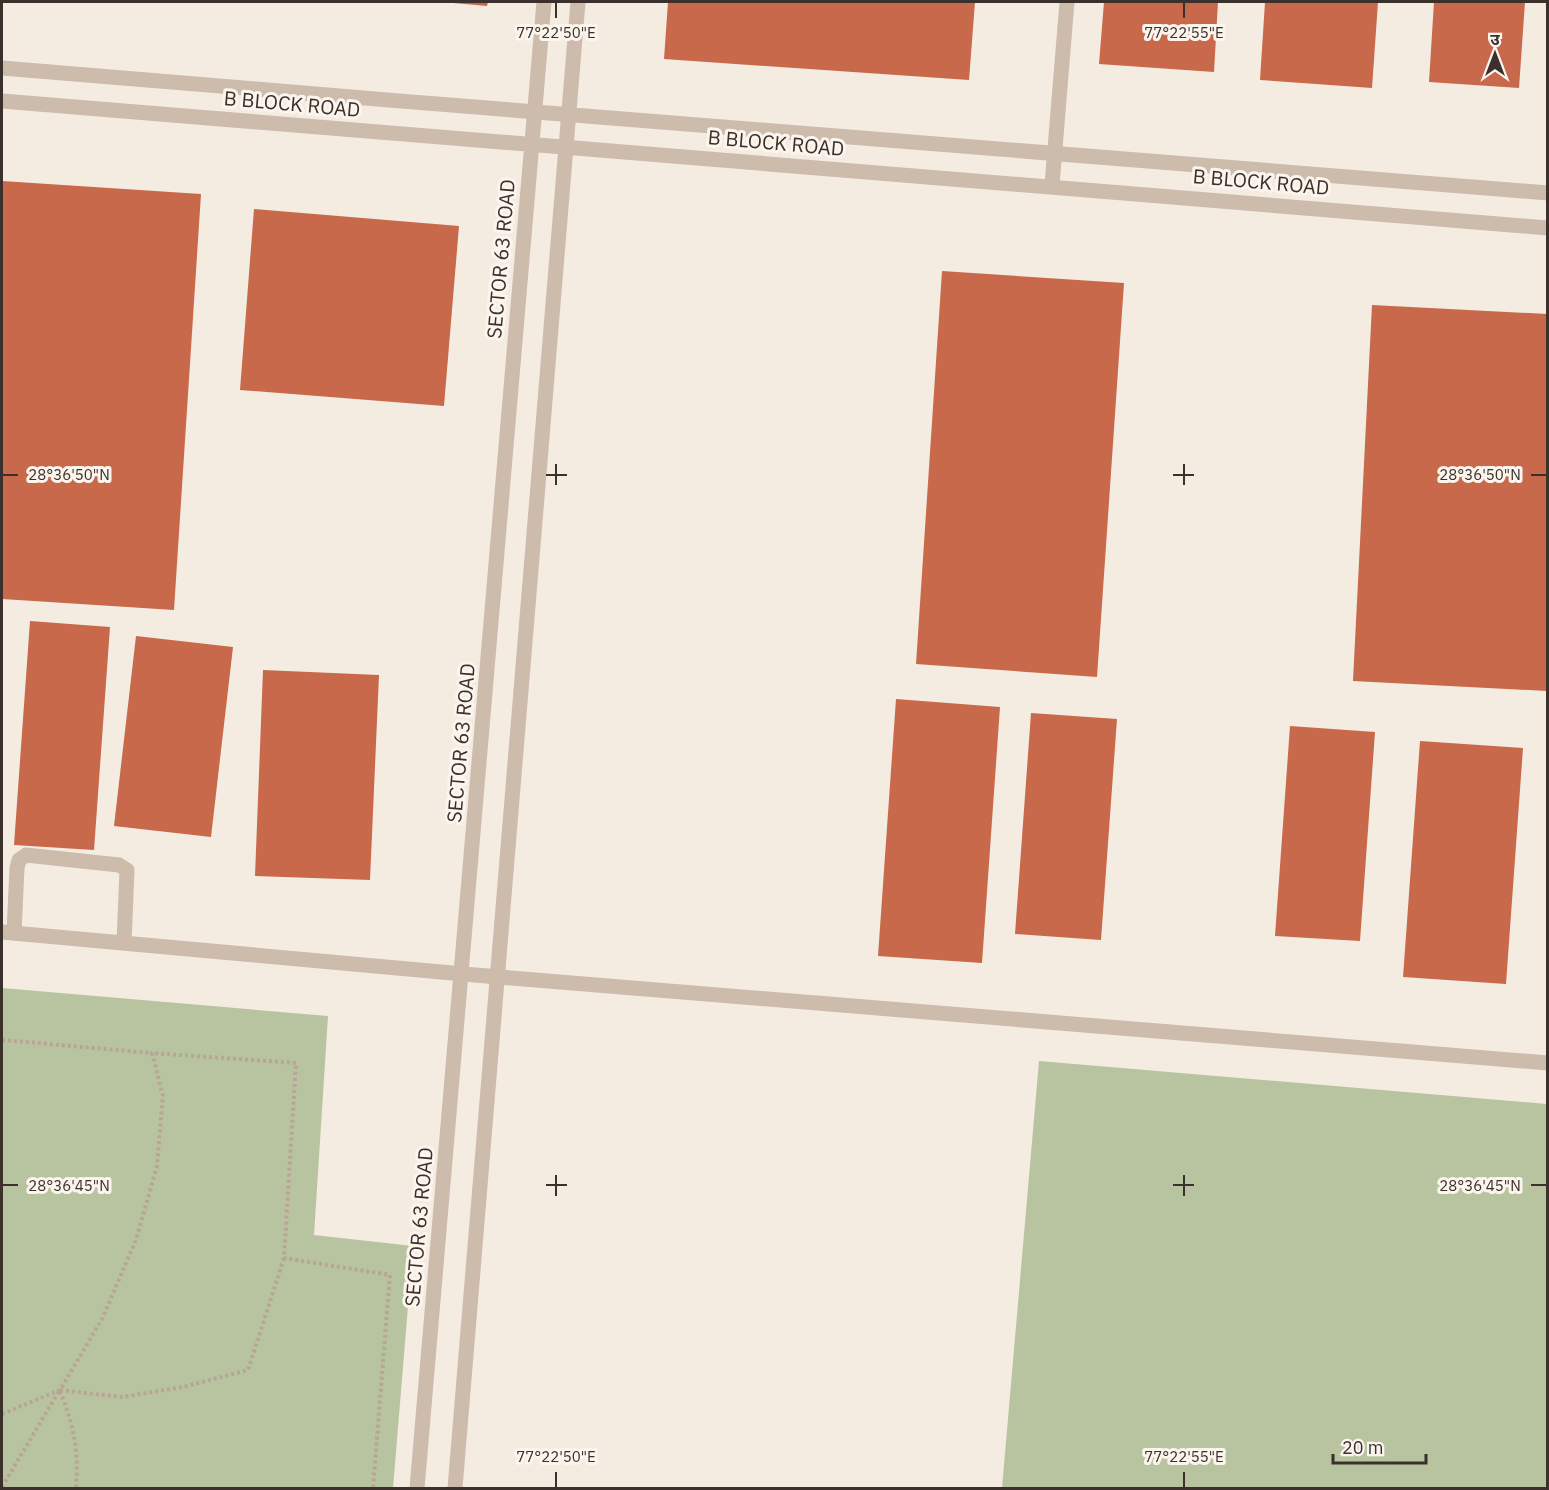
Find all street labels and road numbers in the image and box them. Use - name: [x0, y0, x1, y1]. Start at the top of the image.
- street label: B BLOCK ROAD: [223, 84, 361, 123]
- street label: B BLOCK ROAD: [707, 123, 845, 162]
- street label: B BLOCK ROAD: [1192, 162, 1330, 201]
- street label: SECTOR 63 ROAD: [480, 178, 521, 340]
- street label: SECTOR 63 ROAD: [440, 662, 481, 824]
- street label: SECTOR 63 ROAD: [398, 1146, 439, 1308]

